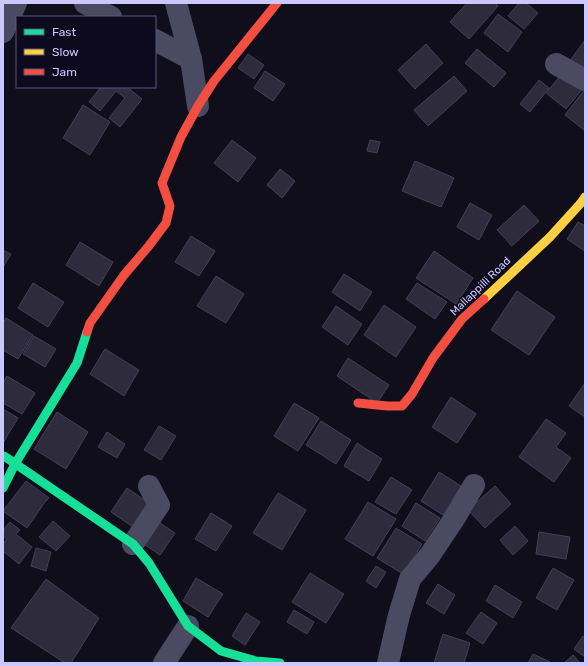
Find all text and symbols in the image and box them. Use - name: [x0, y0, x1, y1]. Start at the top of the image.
- legend: [16, 16, 156, 88]
- text: Fast: [52, 25, 76, 39]
- text: Slow: [52, 45, 79, 59]
- text: Jam: [52, 65, 77, 79]
- street label: Mallappilli Road: [447, 254, 513, 318]

